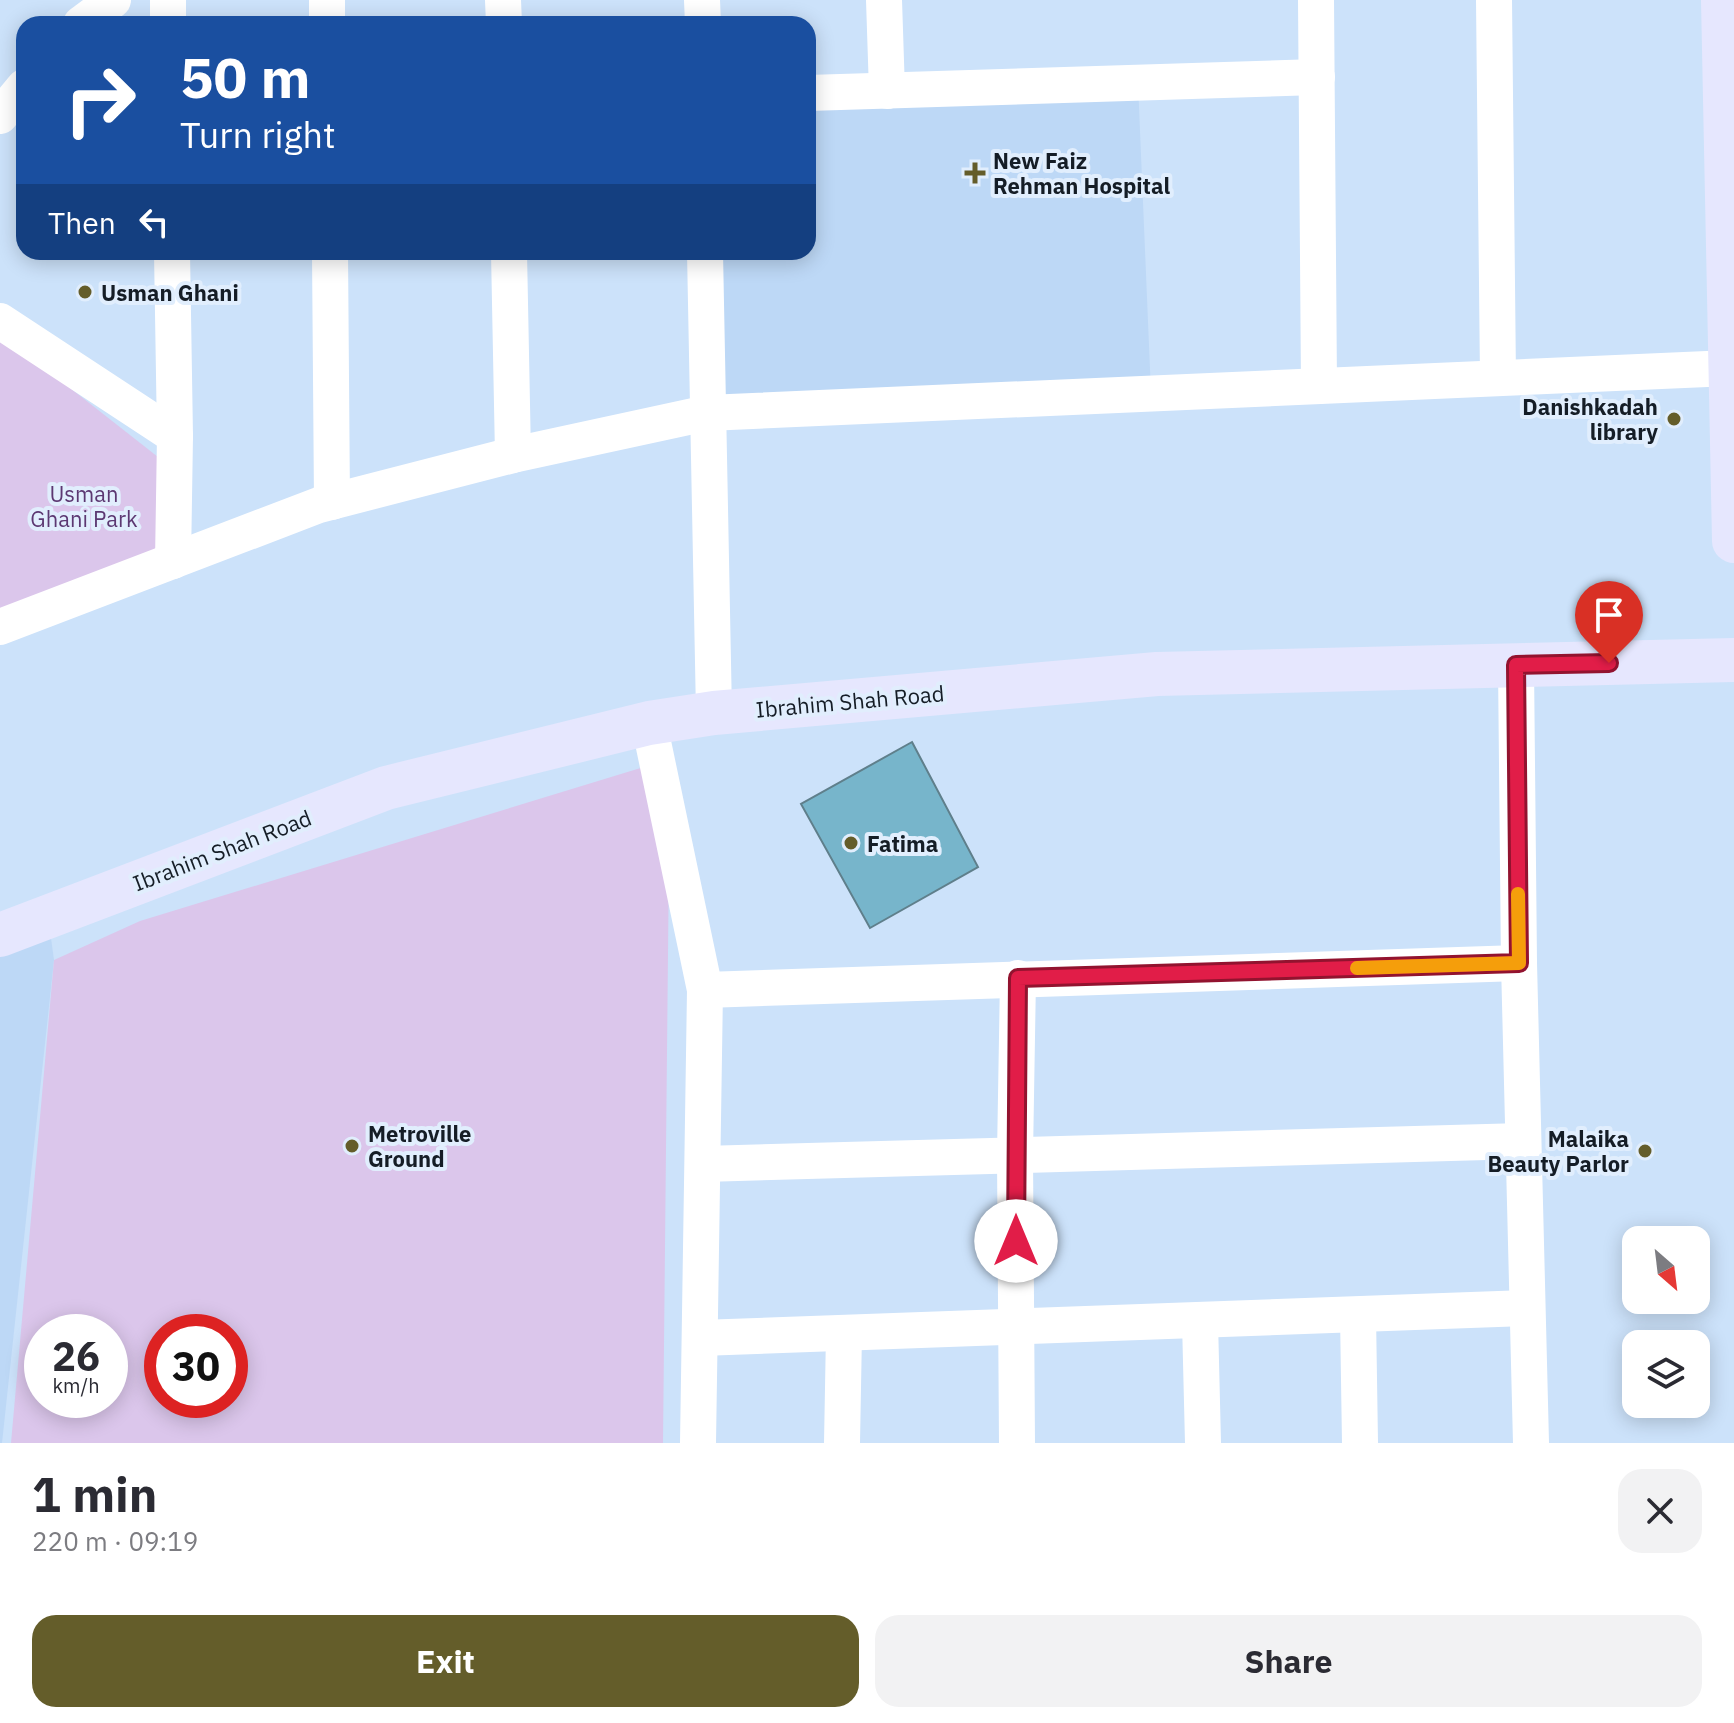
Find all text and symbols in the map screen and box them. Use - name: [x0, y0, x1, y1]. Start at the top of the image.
- text: 50 m: [180, 41, 310, 113]
- icon: right: [48, 48, 152, 152]
- text: Turn right: [180, 111, 336, 158]
- place label: New Faiz Rehman Hospital: [993, 146, 1171, 200]
- marker: New Faiz Rehman Hospital: [964, 162, 986, 184]
- icon: left: [132, 200, 176, 244]
- text: Then: [48, 203, 116, 242]
- place label: Usman Ghani: [101, 278, 239, 307]
- marker: Usman Ghani: [76, 283, 94, 301]
- place label: Danishkadah library: [1522, 392, 1658, 446]
- marker: Danishkadah library: [1665, 410, 1683, 428]
- park label: Usman Ghani Park: [30, 479, 138, 533]
- pin: [1575, 581, 1643, 663]
- icon: arrive: [1587, 593, 1631, 637]
- street label: Ibrahim Shah Road: [755, 678, 945, 724]
- street label: Ibrahim Shah Road: [129, 803, 315, 897]
- place label: Fatima: [867, 829, 938, 858]
- marker: Fatima: [842, 834, 860, 852]
- place label: Metroville Ground: [368, 1119, 471, 1173]
- place label: Malaika Beauty Parlor: [1487, 1124, 1629, 1178]
- marker: Metroville Ground: [343, 1137, 361, 1155]
- marker: Malaika Beauty Parlor: [1636, 1142, 1654, 1160]
- position arrow: [974, 1199, 1058, 1283]
- north arrow: [1622, 1226, 1710, 1314]
- map controls: [1622, 1226, 1710, 1418]
- speed limit sign: 30: [144, 1314, 248, 1418]
- text: 26: [52, 1330, 100, 1382]
- button: layers: [1622, 1330, 1710, 1418]
- text: km/h: [52, 1372, 100, 1399]
- text: 1 min: [32, 1463, 157, 1525]
- button: close: [1618, 1469, 1702, 1553]
- text: 220 m · 09:19: [32, 1524, 198, 1558]
- button: Exit: [32, 1615, 859, 1707]
- button: Share: [875, 1615, 1702, 1707]

